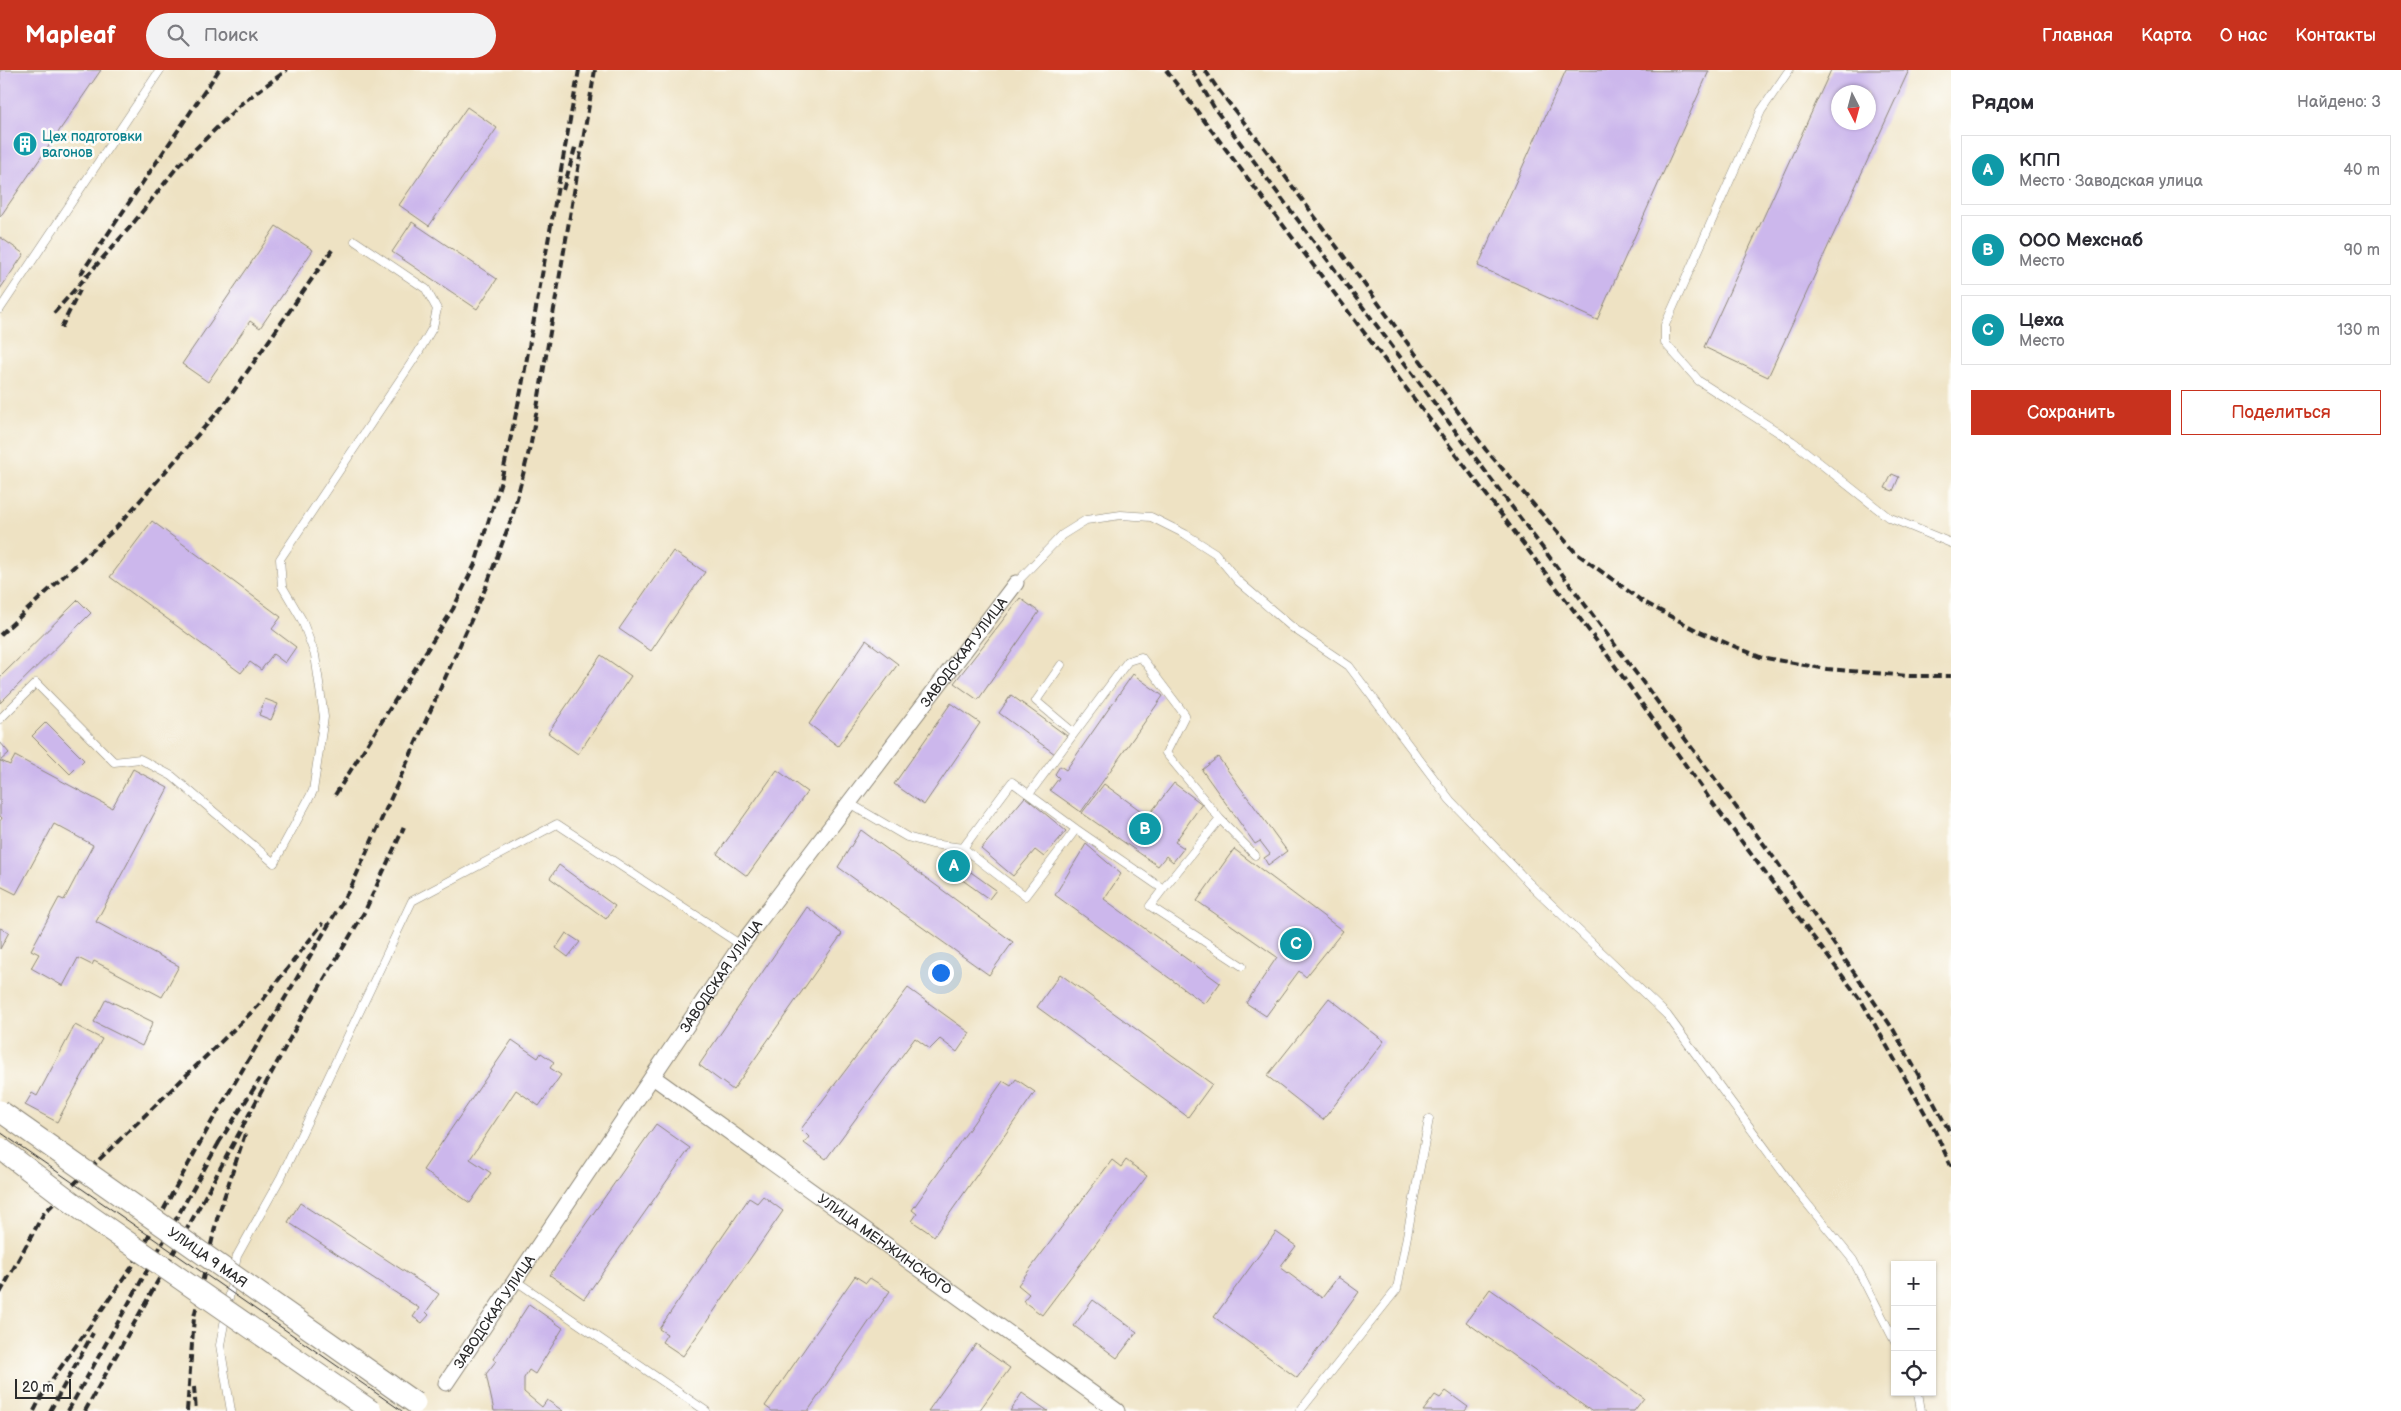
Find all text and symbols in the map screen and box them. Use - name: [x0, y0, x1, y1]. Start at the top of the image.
- search box: [146, 13, 496, 58]
- text: Mapleaf: [25, 21, 116, 50]
- icon: search: [164, 21, 192, 49]
- text: Поиск: [204, 24, 258, 47]
- text: Главная: [2042, 25, 2113, 46]
- text: Карта: [2141, 25, 2192, 46]
- text: О нас: [2220, 25, 2267, 46]
- text: Контакты: [2295, 25, 2376, 46]
- north arrow: [1831, 85, 1876, 130]
- text: Рядом: [1971, 90, 2034, 115]
- text: Найдено: 3: [2297, 93, 2381, 112]
- place label: Цех подготовки вагонов: [42, 128, 142, 161]
- building icon: Цех подготовки вагонов: [12, 131, 38, 157]
- text: КПП: [2019, 149, 2061, 172]
- text: A: [1983, 161, 1993, 180]
- text: 40 m: [2343, 161, 2380, 180]
- text: Место · Заводская улица: [2019, 172, 2203, 191]
- text: ООО Мехснаб: [2019, 229, 2143, 252]
- text: B: [1982, 241, 1994, 260]
- text: 90 m: [2344, 241, 2380, 260]
- text: Место: [2019, 252, 2065, 271]
- text: Цеха: [2019, 309, 2064, 332]
- text: C: [1982, 321, 1994, 340]
- text: 130 m: [2337, 321, 2380, 340]
- text: Место: [2019, 332, 2065, 351]
- button: Сохранить: [1971, 390, 2171, 435]
- button: Поделиться: [2181, 390, 2381, 435]
- street label: ЗАВОДСКАЯ УЛИЦА: [916, 593, 1011, 710]
- pin: B: [1129, 810, 1161, 848]
- pin: A: [938, 847, 970, 885]
- street label: ЗАВОДСКАЯ УЛИЦА: [676, 916, 766, 1036]
- pin: C: [1280, 925, 1312, 963]
- your location: [928, 960, 954, 986]
- street label: УЛИЦА МЕНЖИНСКОГО: [815, 1190, 955, 1298]
- street label: УЛИЦА 9 МАЯ: [165, 1223, 251, 1291]
- street label: ЗАВОДСКАЯ УЛИЦА: [450, 1251, 539, 1372]
- map controls: [1891, 1261, 1936, 1396]
- button: +: [1891, 1261, 1936, 1306]
- button: −: [1891, 1306, 1936, 1351]
- button: locate: [1891, 1351, 1936, 1396]
- scale bar: [15, 1376, 71, 1399]
- text: 20 m: [22, 1379, 54, 1396]

